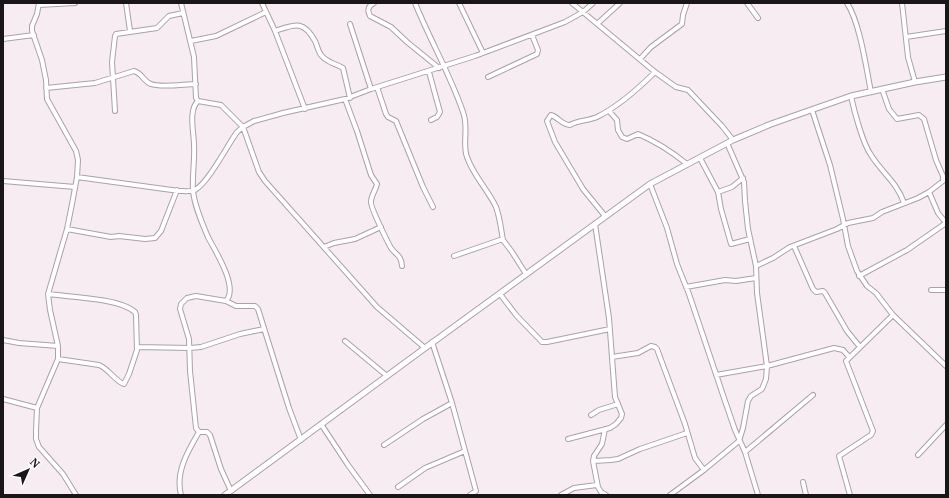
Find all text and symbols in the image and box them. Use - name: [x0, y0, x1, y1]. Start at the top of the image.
- north arrow: [8, 450, 48, 490]
- text: N: [27, 455, 43, 471]

